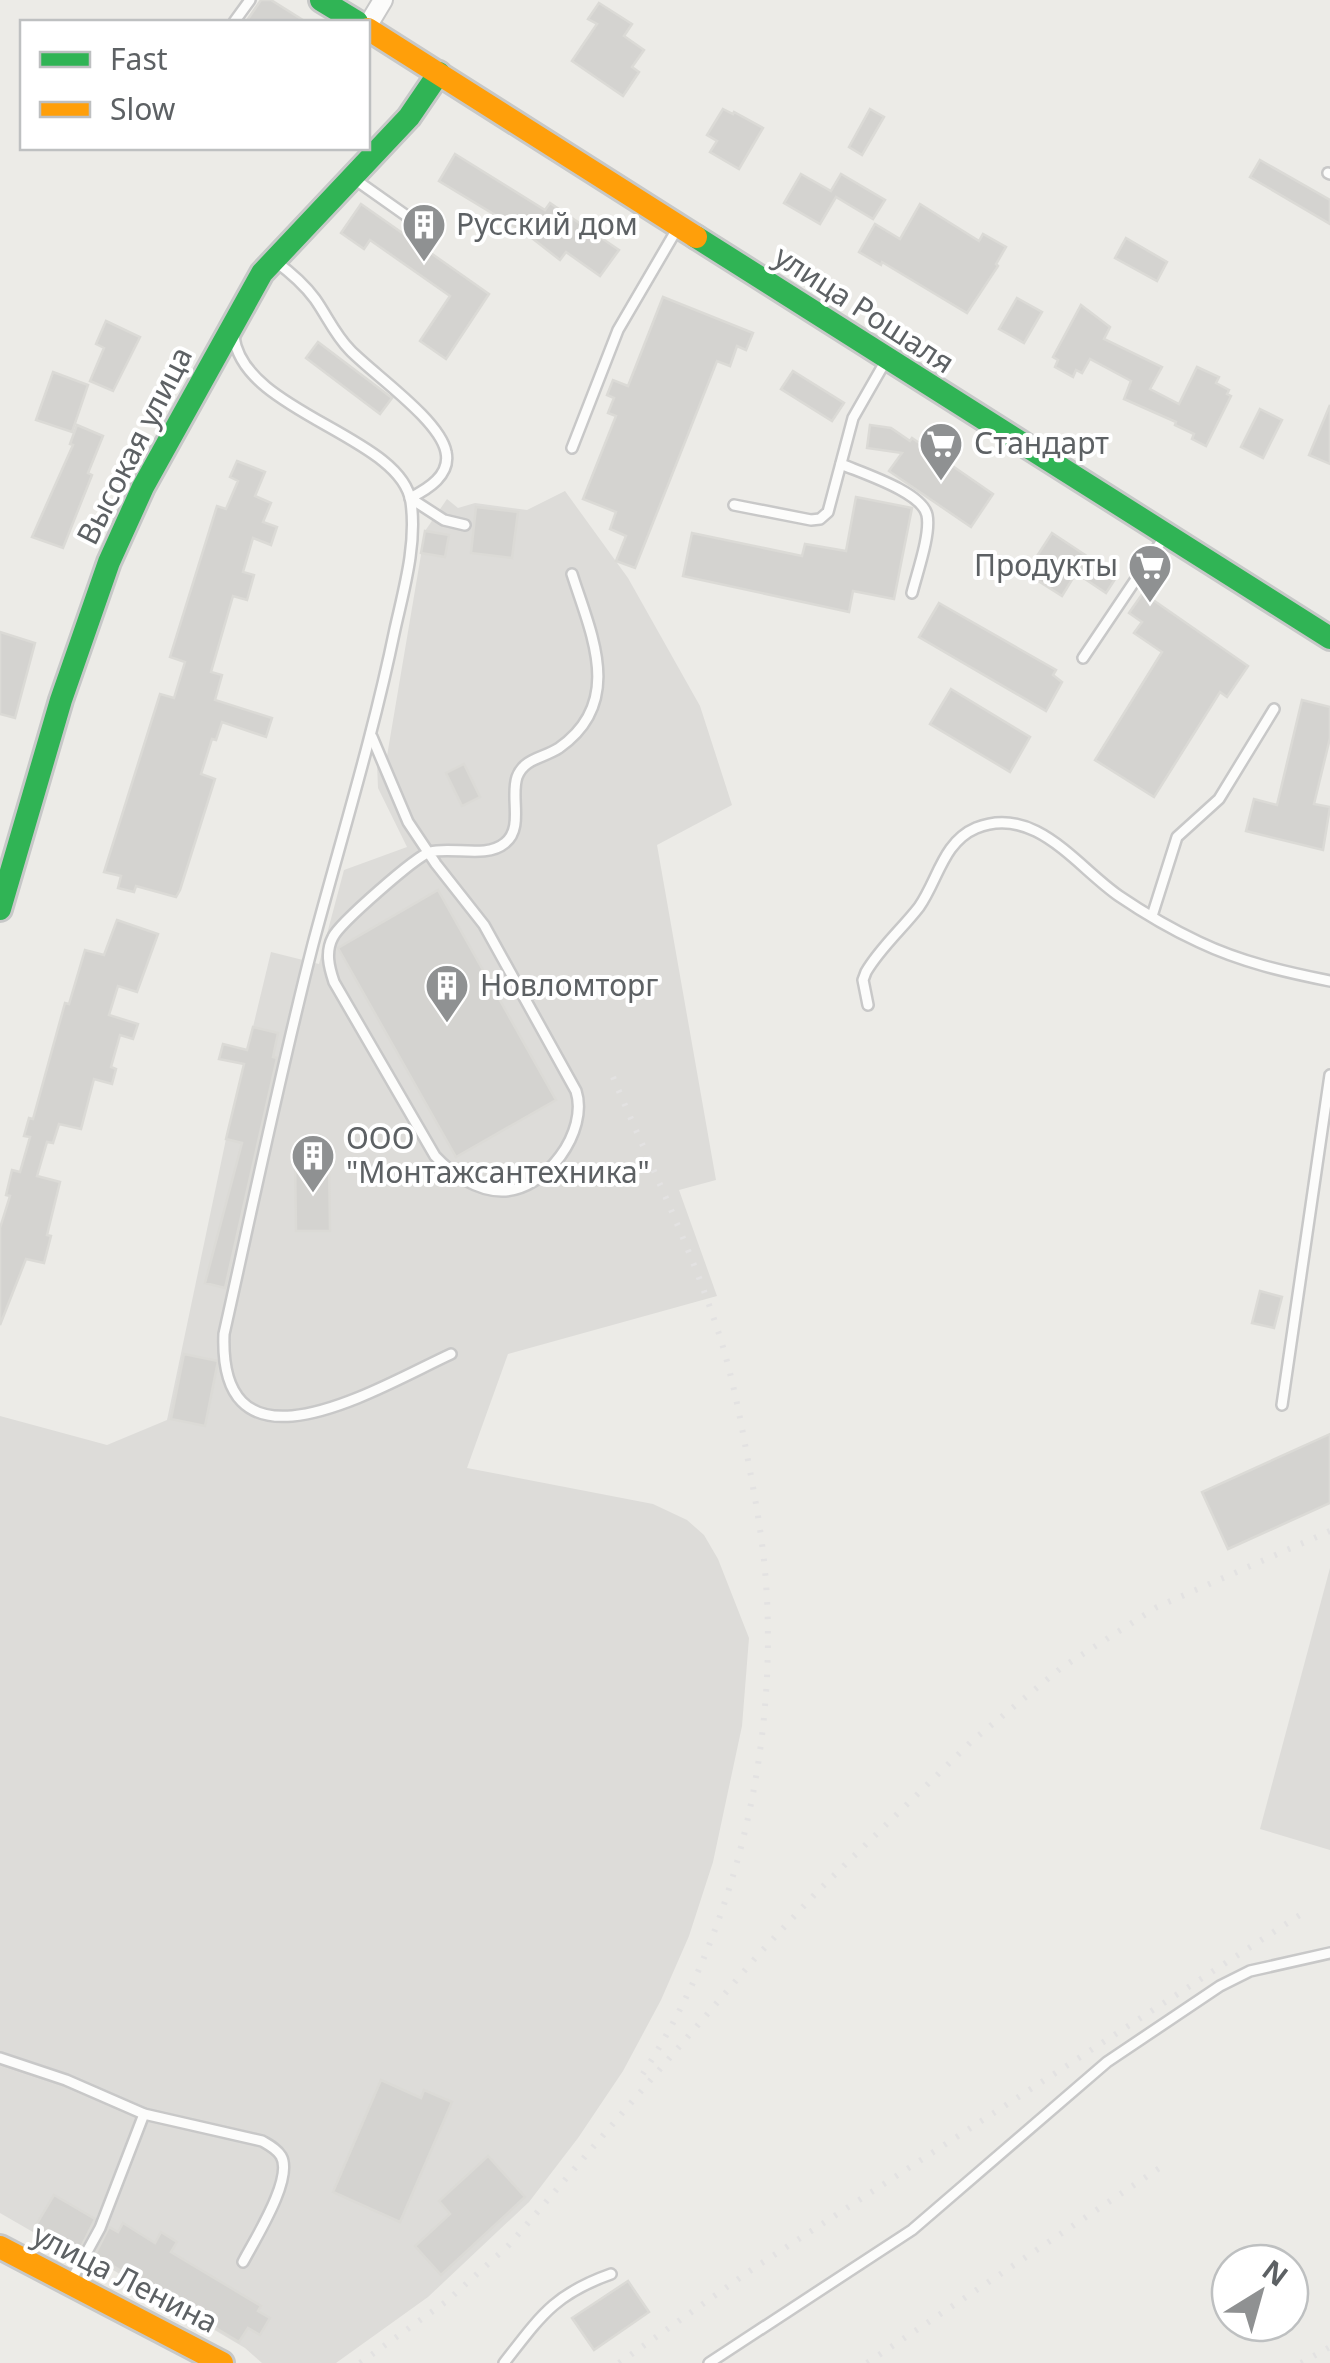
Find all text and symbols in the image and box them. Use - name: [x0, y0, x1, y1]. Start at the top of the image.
- legend: [20, 20, 370, 150]
- text: Fast: [110, 38, 168, 79]
- text: Slow: [110, 88, 176, 129]
- building icon: Русский дом: [401, 202, 447, 263]
- place label: Русский дом: [456, 203, 638, 244]
- street label: улица Рошаля: [767, 235, 963, 382]
- street label: Высокая улица: [66, 339, 201, 551]
- supermarket icon: Стандарт: [918, 421, 964, 482]
- place label: Стандарт: [974, 422, 1109, 463]
- supermarket icon: Продукты: [1127, 543, 1173, 604]
- place label: Продукты: [974, 544, 1118, 585]
- building icon: Новломторг: [424, 963, 470, 1024]
- place label: Новломторг: [480, 964, 658, 1005]
- place label: ООО "Монтажсантехника": [346, 1117, 650, 1192]
- building icon: ООО "Монтажсантехника": [290, 1133, 336, 1194]
- street label: улица Ленина: [26, 2213, 225, 2342]
- north arrow: [1210, 2243, 1310, 2343]
- text: N: [1255, 2250, 1296, 2294]

